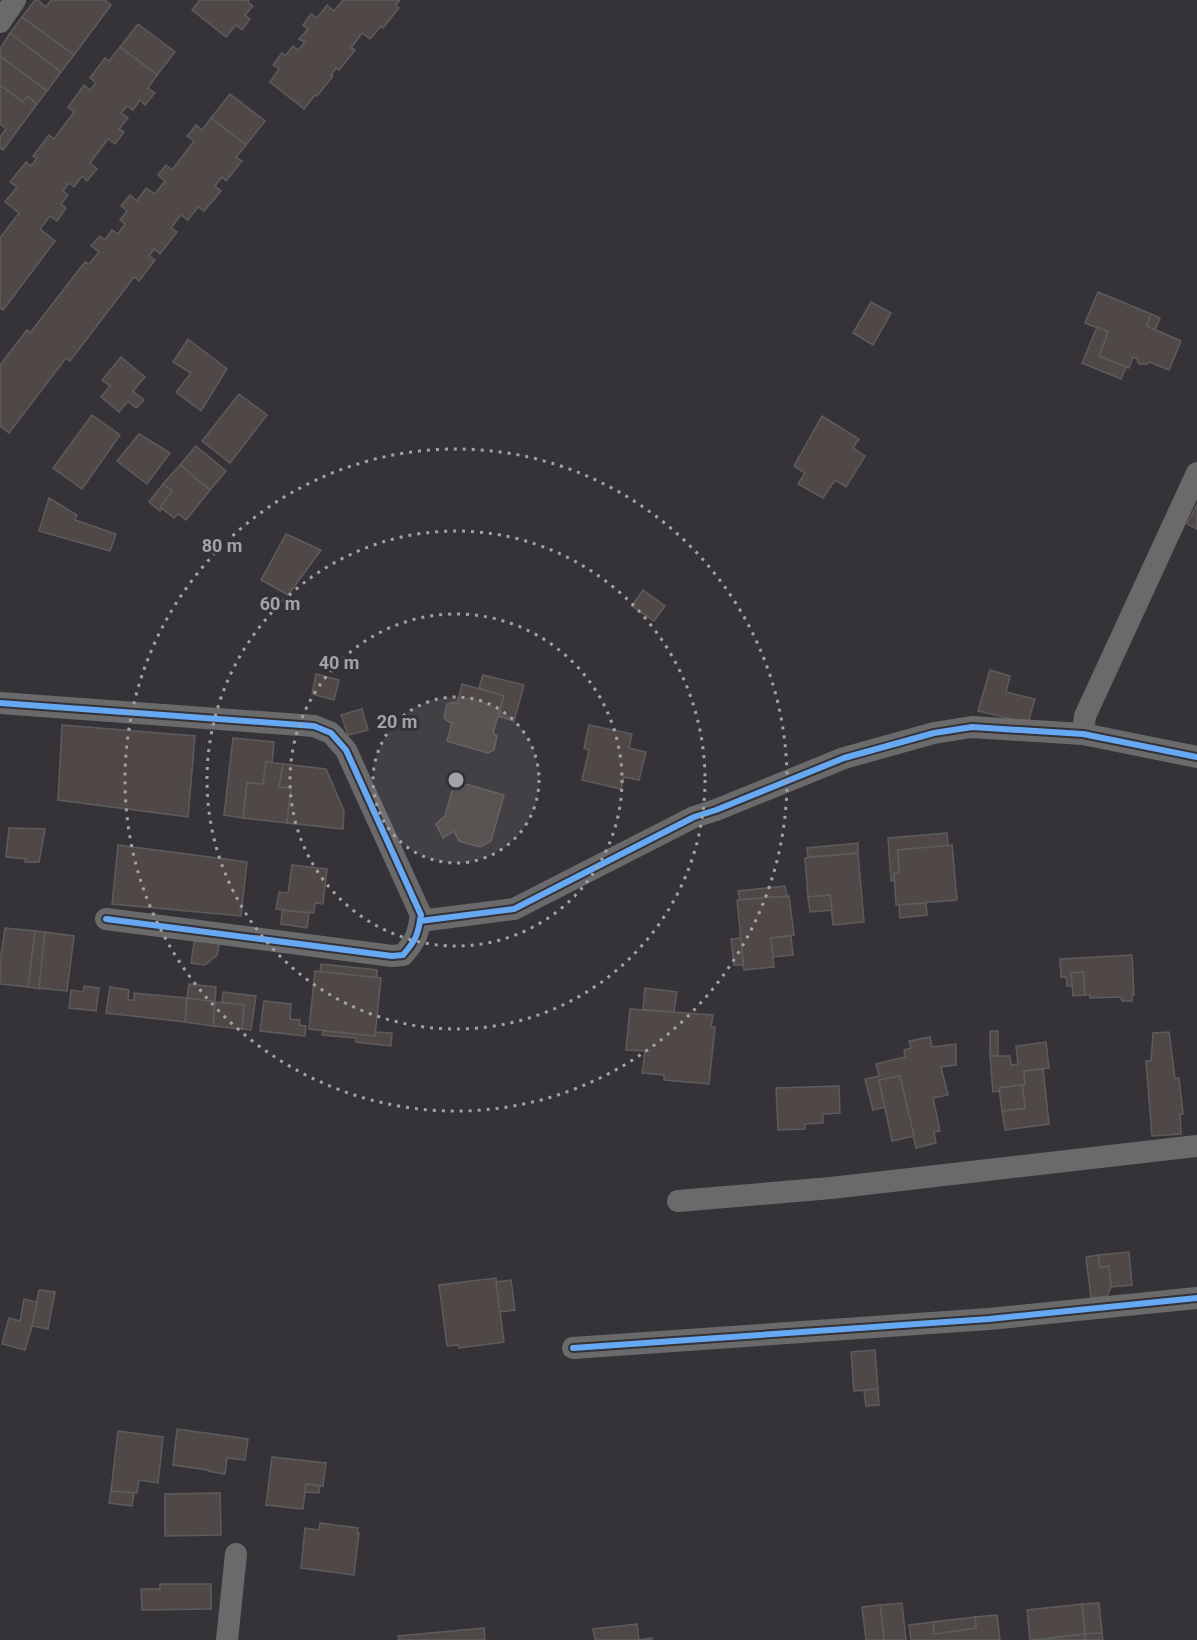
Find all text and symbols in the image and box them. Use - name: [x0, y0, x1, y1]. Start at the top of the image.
- text: 80 m: [202, 535, 242, 556]
- text: 60 m: [260, 593, 300, 614]
- text: 40 m: [319, 652, 359, 673]
- text: 20 m: [377, 711, 417, 732]
- centre of rings: [446, 770, 466, 790]

